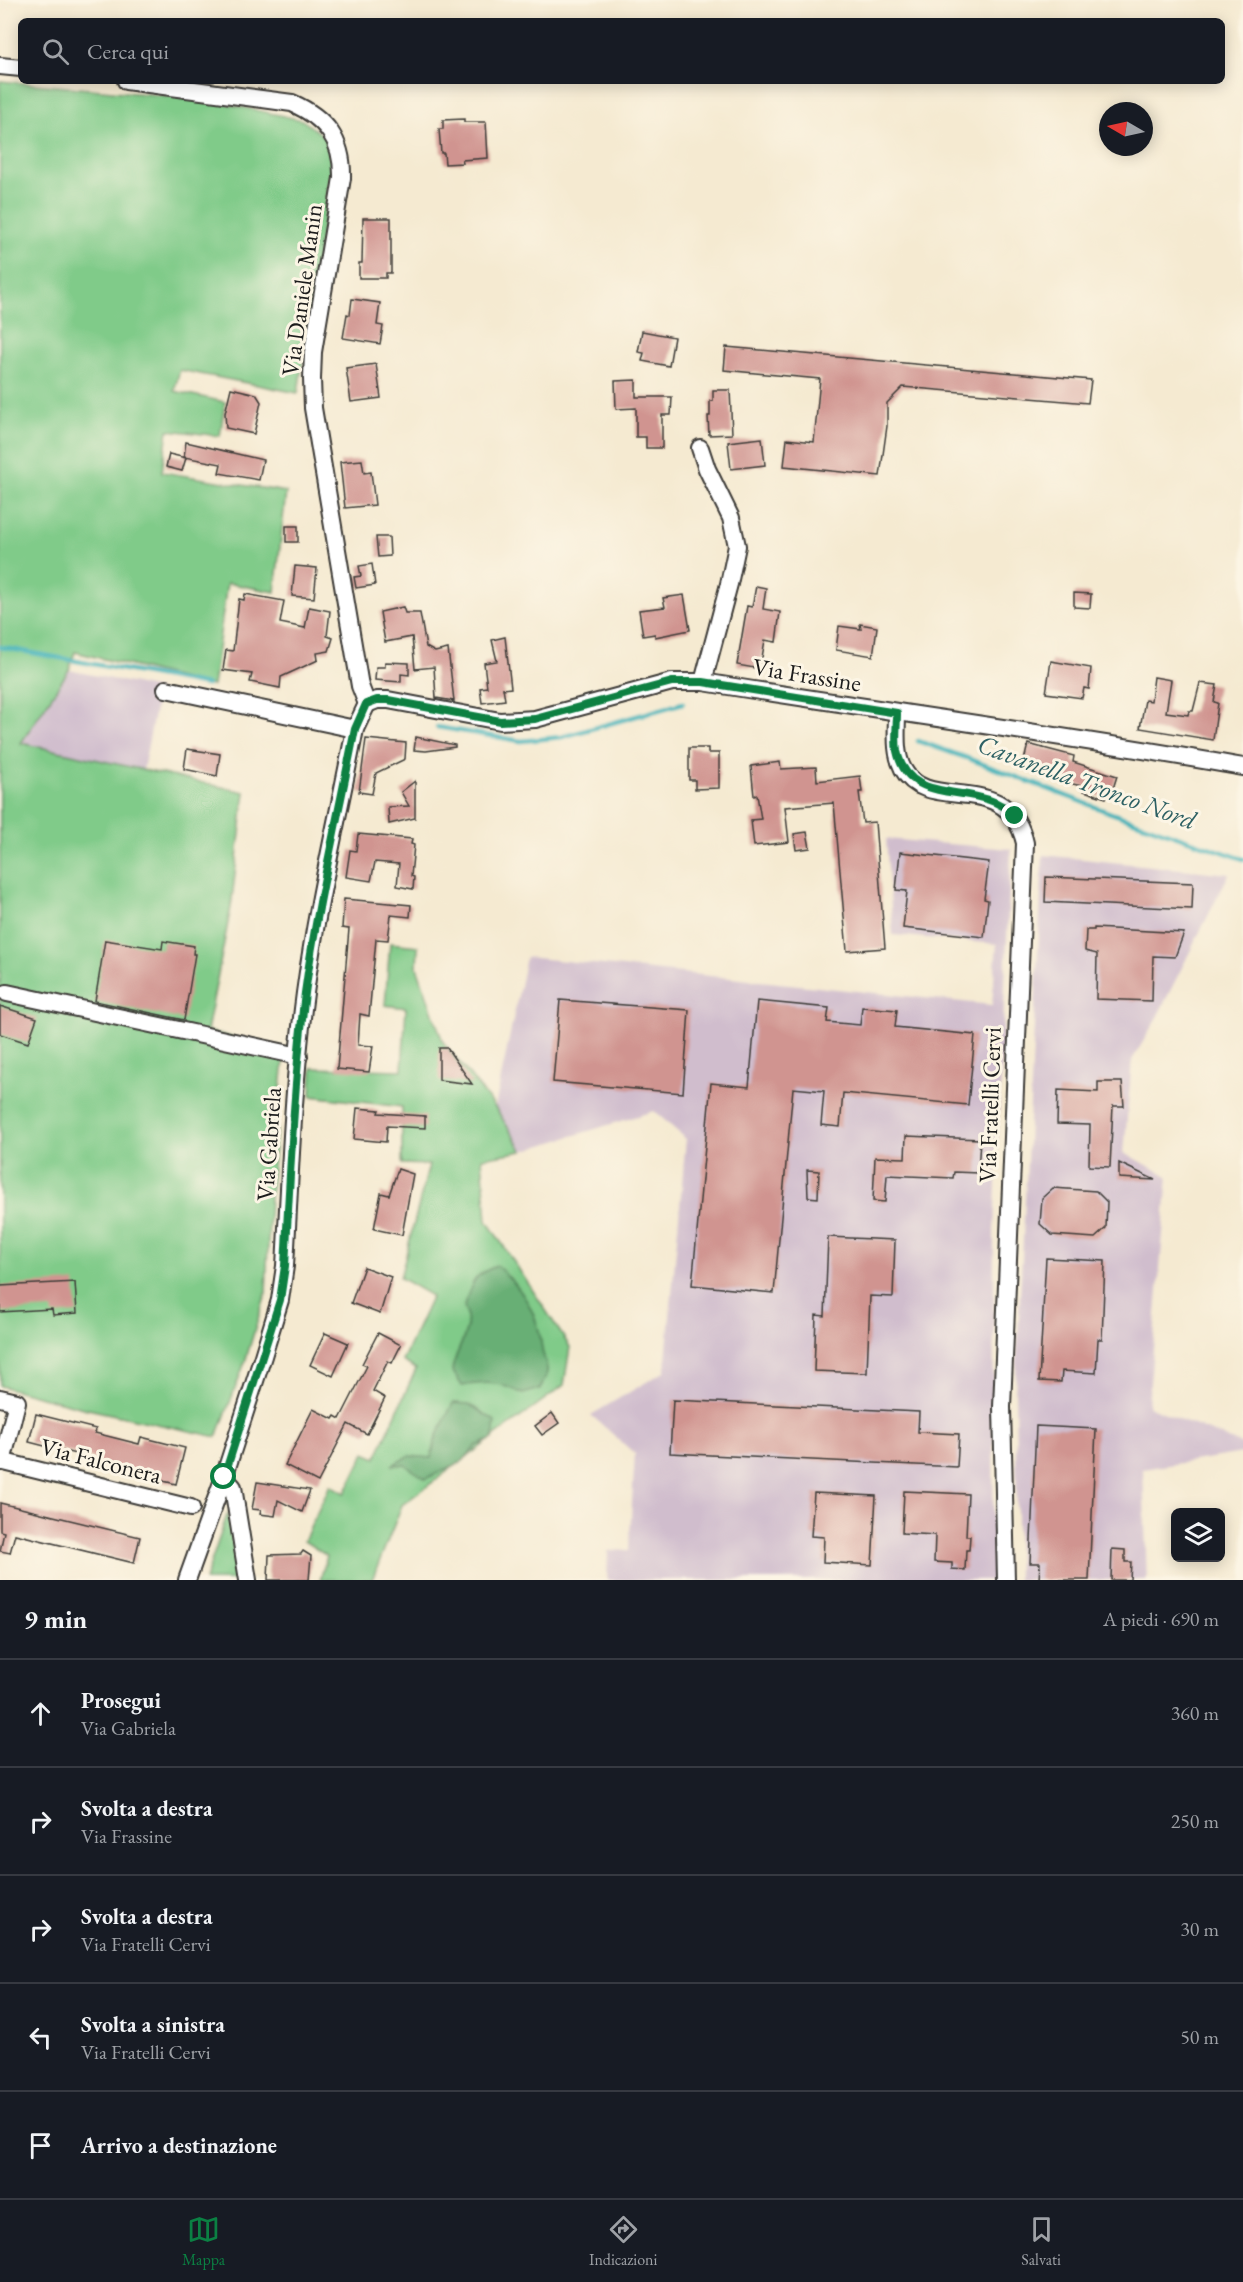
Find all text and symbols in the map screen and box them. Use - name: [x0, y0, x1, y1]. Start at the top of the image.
- search box: [18, 18, 1225, 84]
- icon: search: [39, 35, 72, 68]
- text: Cerca qui: [87, 37, 169, 66]
- north arrow: [1099, 102, 1153, 156]
- street label: Via Daniele Manin: [274, 202, 329, 378]
- street label: Via Frassine: [751, 651, 863, 698]
- water label: Cavanella Tronco Nord: [973, 727, 1201, 838]
- route end: [1001, 802, 1027, 828]
- street label: Via Fratelli Cervi: [971, 1027, 1008, 1183]
- street label: Via Gabriela: [249, 1086, 288, 1202]
- street label: Via Falconera: [37, 1431, 165, 1491]
- route start: [210, 1463, 236, 1489]
- map controls: [1171, 1508, 1225, 1562]
- button: layers: [1171, 1508, 1225, 1562]
- text: 9 min: [24, 1602, 87, 1636]
- text: A piedi · 690 m: [1103, 1606, 1219, 1632]
- text: Prosegui: [81, 1686, 161, 1715]
- icon: ahead: [24, 1697, 57, 1730]
- text: 360 m: [1171, 1700, 1219, 1726]
- text: Via Gabriela: [81, 1715, 176, 1741]
- text: Svolta a destra: [81, 1794, 213, 1823]
- icon: right: [24, 1805, 57, 1838]
- text: 250 m: [1171, 1808, 1219, 1834]
- text: Via Frassine: [81, 1823, 172, 1849]
- text: Svolta a destra: [81, 1902, 213, 1931]
- icon: right: [24, 1913, 57, 1946]
- text: 30 m: [1180, 1916, 1219, 1942]
- text: Via Fratelli Cervi: [81, 1931, 211, 1957]
- text: Svolta a sinistra: [81, 2010, 225, 2039]
- icon: left: [24, 2021, 57, 2054]
- text: 50 m: [1180, 2024, 1219, 2050]
- text: Via Fratelli Cervi: [81, 2039, 211, 2065]
- icon: arrive: [24, 2129, 57, 2162]
- text: Arrivo a destinazione: [81, 2131, 277, 2160]
- tab: Mappa: [182, 2213, 225, 2270]
- tab: Indicazioni: [589, 2213, 657, 2270]
- tab: Salvati: [1021, 2213, 1061, 2270]

